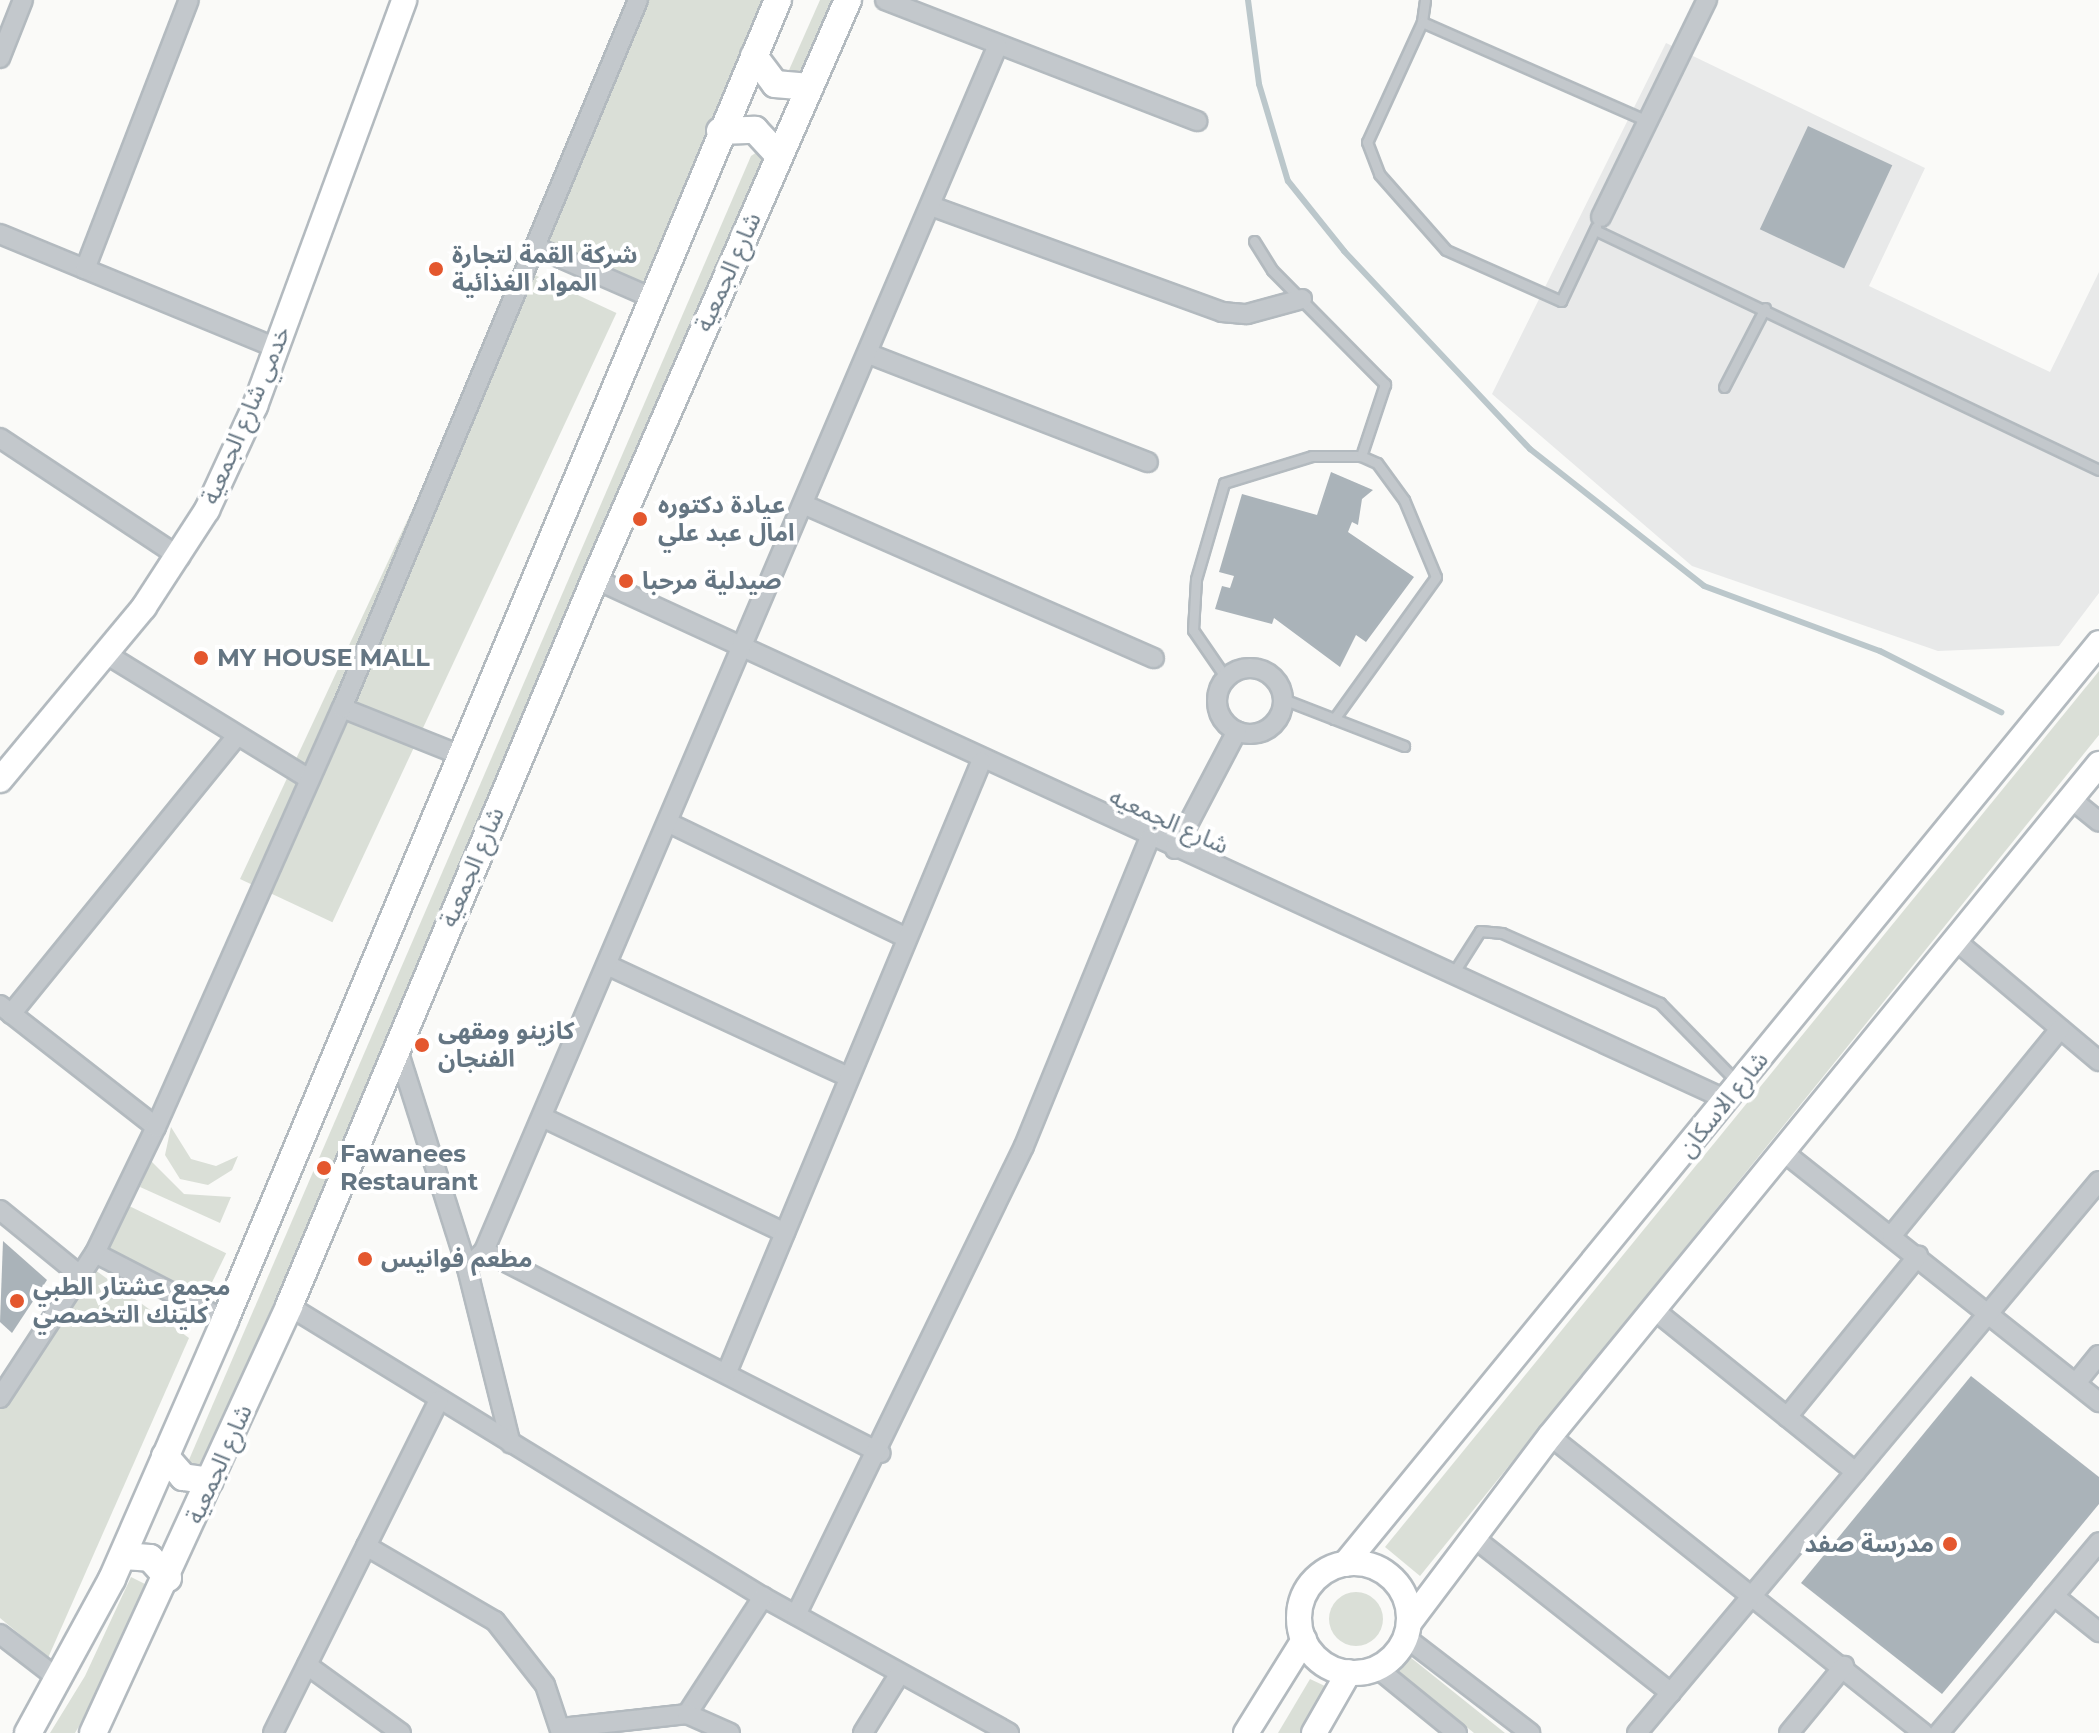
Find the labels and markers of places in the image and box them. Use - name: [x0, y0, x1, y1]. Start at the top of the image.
- place label: شركة القمة لتجارة المواد الغذائية: [452, 241, 638, 297]
- marker: شركة القمة لتجارة المواد الغذائية: [427, 260, 445, 278]
- place label: عيادة دكتوره امال عبد علي: [658, 491, 795, 547]
- marker: عيادة دكتوره امال عبد علي: [629, 508, 651, 530]
- place label: صيدلية مرحبا: [642, 567, 782, 595]
- marker: صيدلية مرحبا: [617, 572, 635, 590]
- place label: MY HOUSE MALL: [217, 644, 430, 672]
- marker: MY HOUSE MALL: [192, 649, 210, 667]
- place label: كازينو ومقهى الفنجان: [438, 1017, 574, 1073]
- marker: كازينو ومقهى الفنجان: [413, 1036, 431, 1054]
- place label: Fawanees Restaurant: [340, 1140, 478, 1196]
- marker: Fawanees Restaurant: [315, 1159, 333, 1177]
- place label: مطعم فوانيس: [381, 1245, 532, 1273]
- marker: مطعم فوانيس: [356, 1250, 374, 1268]
- place label: مجمع عشتار الطبي كلينك التخصصي: [33, 1273, 230, 1329]
- marker: مجمع عشتار الطبي كلينك التخصصي: [8, 1292, 26, 1310]
- place label: مدرسة صفد: [1805, 1530, 1934, 1558]
- marker: مدرسة صفد: [1941, 1535, 1959, 1553]

